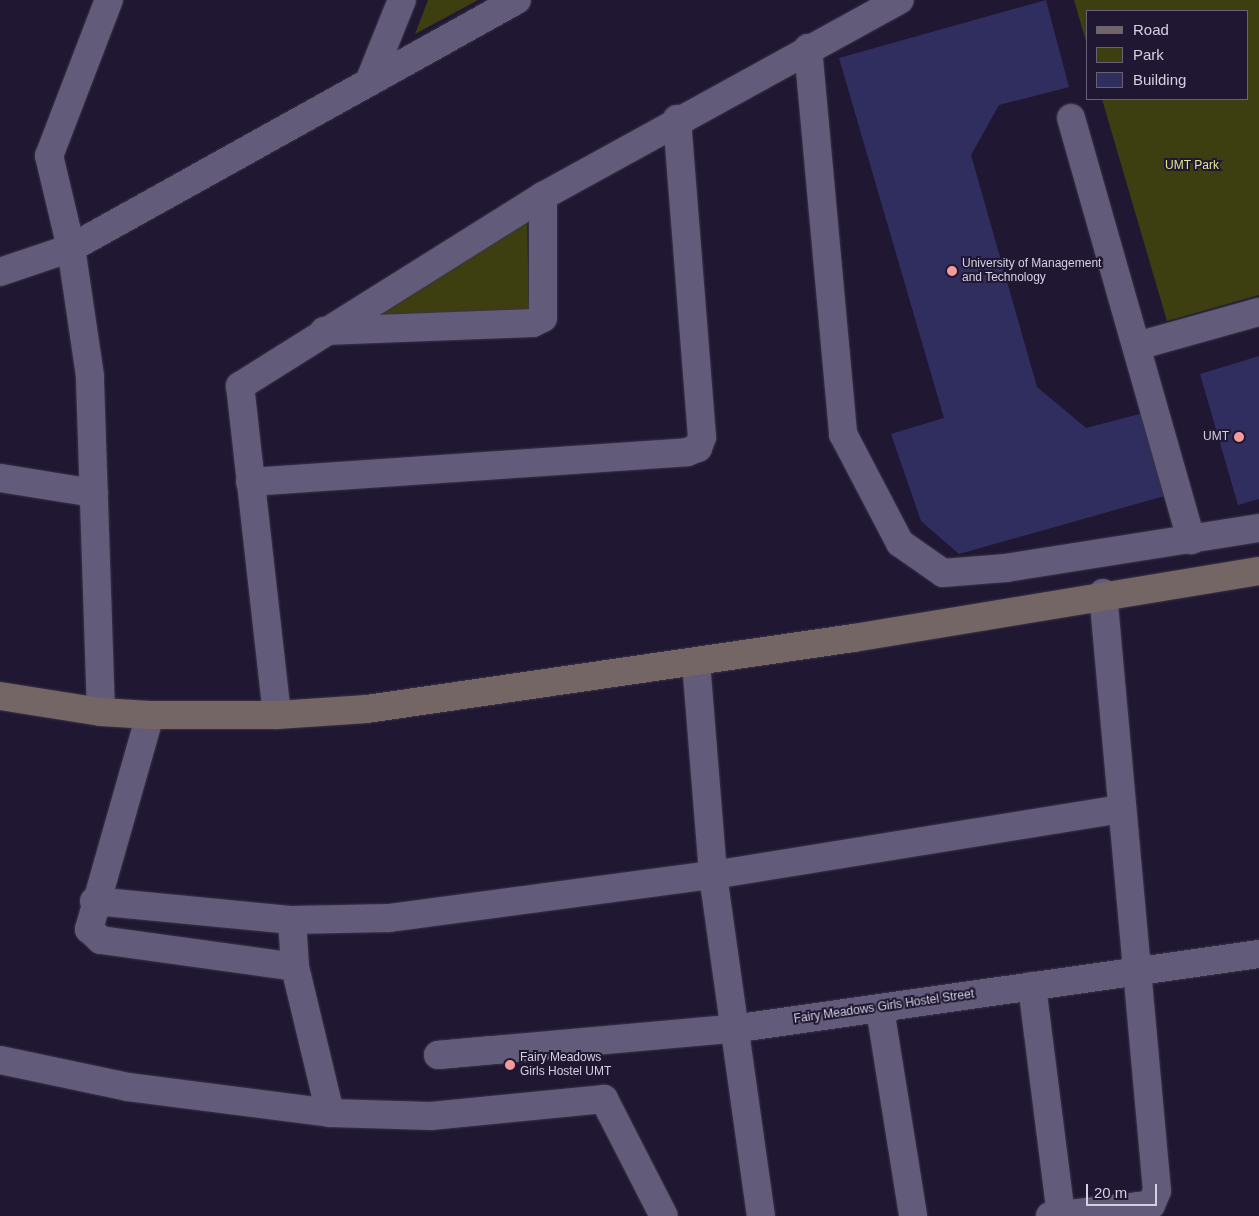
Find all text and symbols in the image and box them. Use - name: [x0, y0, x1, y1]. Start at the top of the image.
- legend: [1086, 10, 1249, 100]
- text: Road: [1133, 21, 1169, 38]
- text: Park: [1133, 46, 1164, 63]
- text: Building: [1133, 71, 1186, 88]
- park label: UMT Park: [1165, 159, 1219, 173]
- place label: University of Management and Technology: [962, 257, 1101, 285]
- marker: University of Management and Technology: [946, 265, 958, 277]
- place label: UMT: [1203, 430, 1229, 444]
- marker: UMT: [1233, 431, 1245, 443]
- street label: Fairy Meadows Girls Hostel Street: [793, 987, 975, 1027]
- place label: Fairy Meadows Girls Hostel UMT: [520, 1051, 611, 1079]
- marker: Fairy Meadows Girls Hostel UMT: [504, 1059, 516, 1071]
- scale bar: [1089, 1174, 1160, 1206]
- text: 20 m: [1094, 1184, 1127, 1201]

